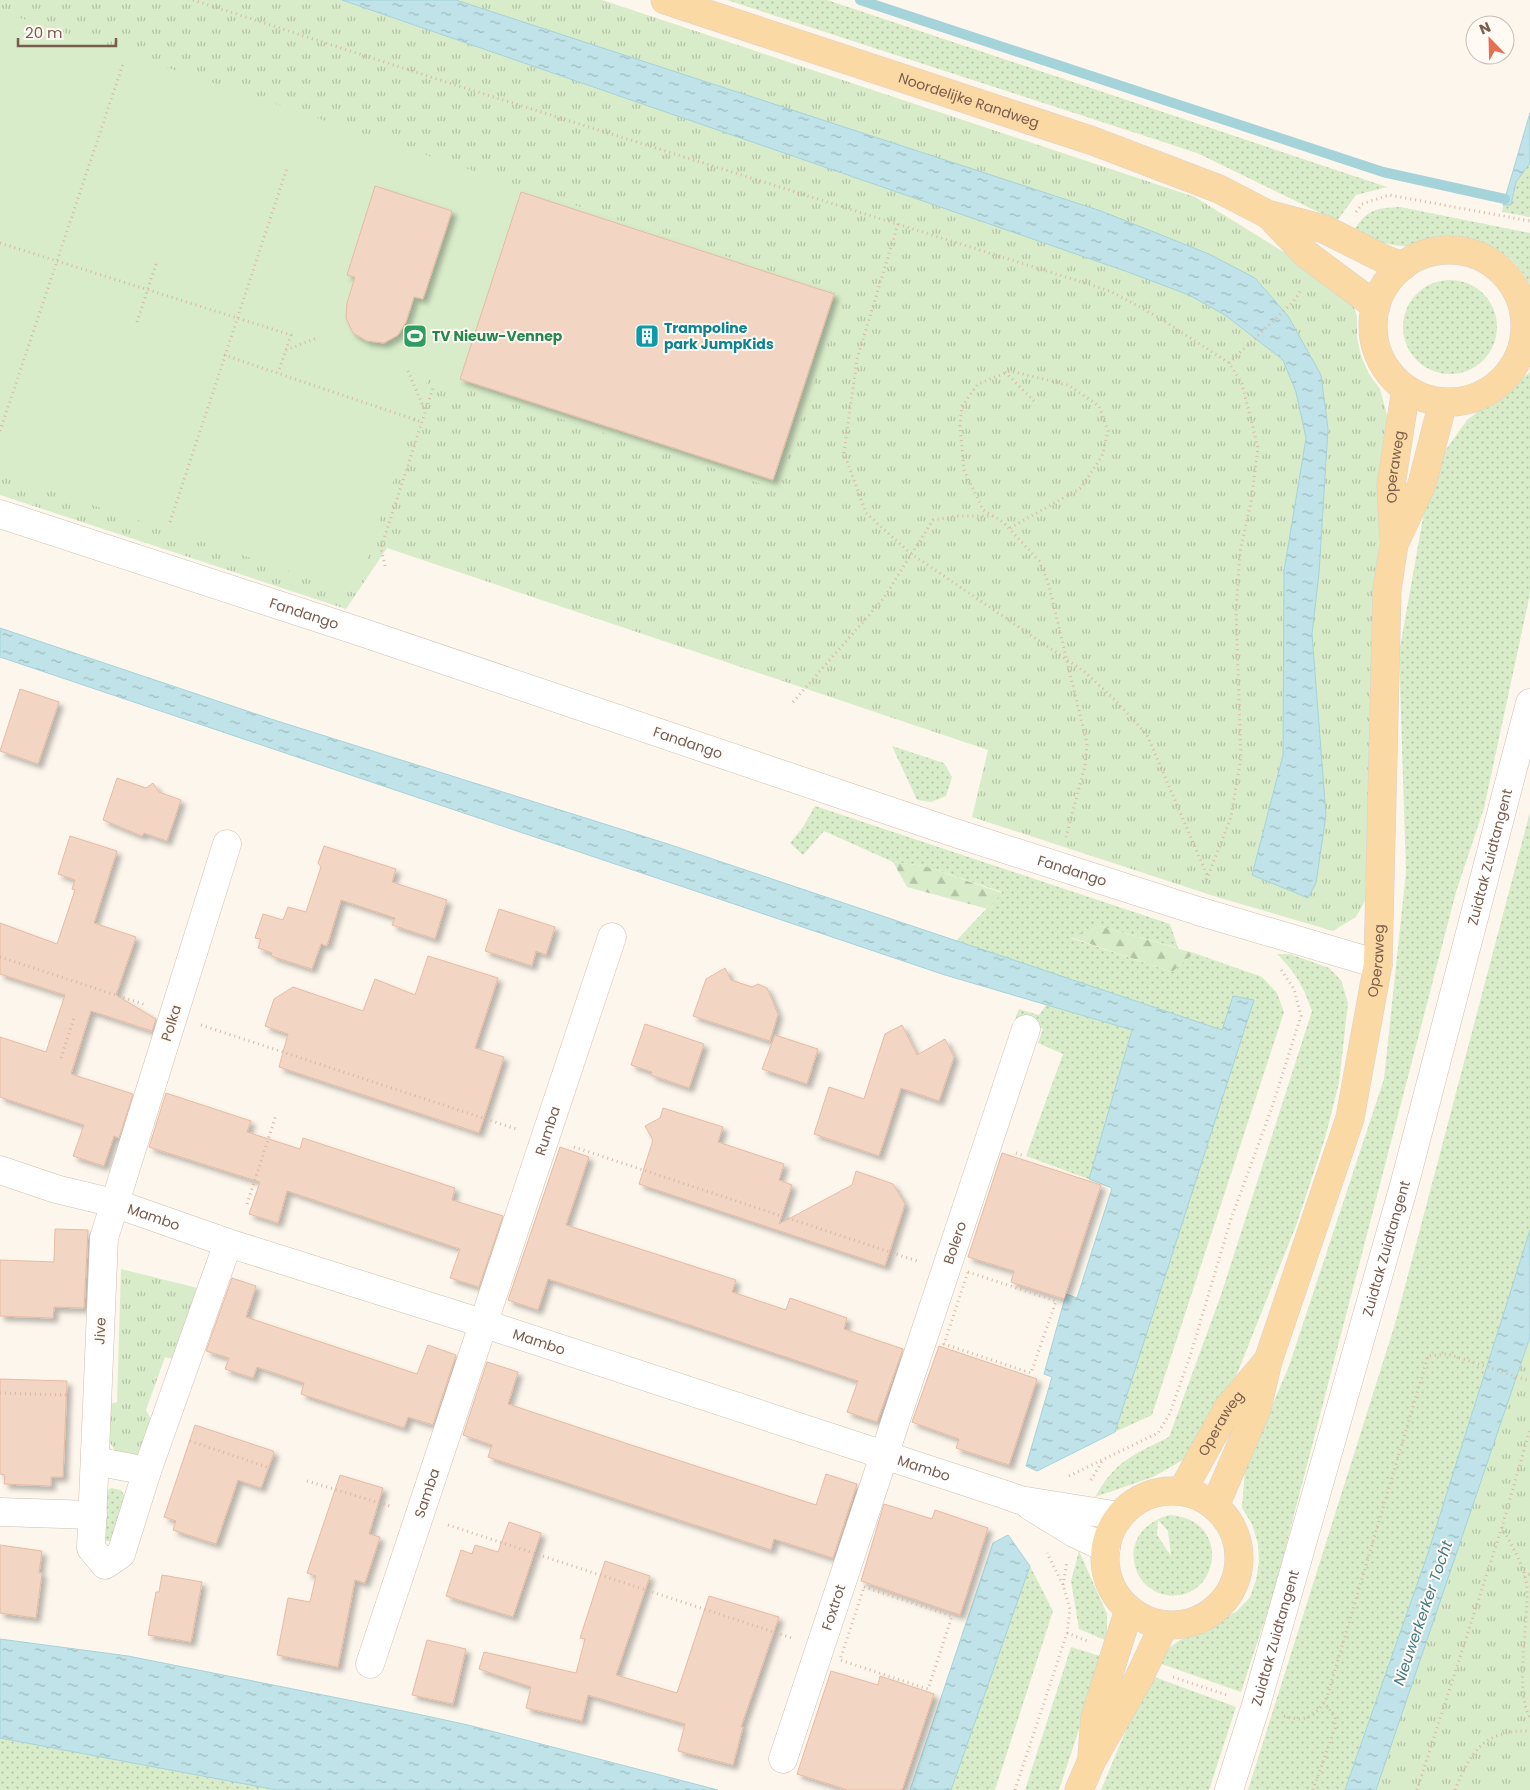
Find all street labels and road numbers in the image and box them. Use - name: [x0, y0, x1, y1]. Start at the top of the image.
- street label: Noordelijke Randweg: [896, 68, 1042, 133]
- street label: Operaweg: [1381, 429, 1409, 504]
- street label: Fandango: [267, 593, 341, 634]
- street label: Fandango: [651, 722, 725, 764]
- street label: Zuidtak Zuidtangent: [1462, 786, 1517, 927]
- street label: Fandango: [1035, 850, 1110, 891]
- street label: Operaweg: [1362, 924, 1389, 999]
- street label: Polka: [156, 1002, 186, 1044]
- street label: Rumba: [530, 1103, 565, 1158]
- street label: Zuidtak Zuidtangent: [1357, 1178, 1415, 1319]
- street label: Mambo: [125, 1199, 183, 1235]
- street label: Bolero: [938, 1219, 971, 1267]
- street label: Jive: [89, 1316, 111, 1345]
- street label: Mambo: [510, 1324, 568, 1360]
- street label: Operaweg: [1193, 1386, 1248, 1460]
- street label: Mambo: [895, 1450, 953, 1486]
- street label: Samba: [409, 1466, 444, 1521]
- street label: Zuidtak Zuidtangent: [1246, 1568, 1304, 1708]
- street label: Foxtrot: [817, 1582, 850, 1633]

